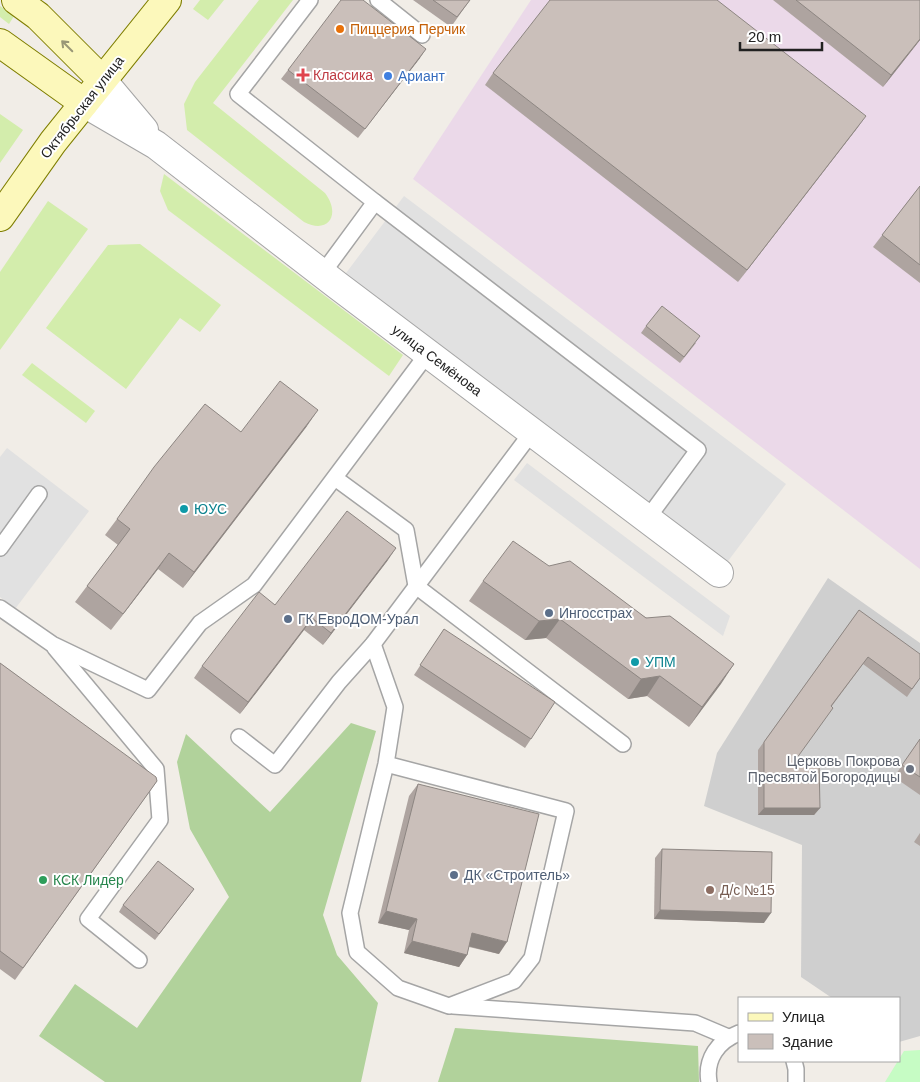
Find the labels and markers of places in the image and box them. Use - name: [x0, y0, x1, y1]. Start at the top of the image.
- place label: Пиццерия Перчик: [350, 21, 466, 37]
- marker: Пиццерия Перчик: [334, 23, 346, 35]
- place label: Классика: [313, 67, 373, 83]
- place label: Ариант: [398, 68, 445, 84]
- marker: Классика: [297, 69, 309, 81]
- marker: Ариант: [382, 70, 394, 82]
- place label: ЮУС: [194, 501, 227, 517]
- marker: ЮУС: [178, 503, 190, 515]
- place label: Ингосстрах: [559, 605, 632, 621]
- marker: Ингосстрах: [543, 607, 555, 619]
- place label: ГК ЕвроДОМ-Урал: [298, 611, 419, 627]
- marker: ГК ЕвроДОМ-Урал: [282, 613, 294, 625]
- place label: УПМ: [645, 654, 676, 670]
- marker: УПМ: [629, 656, 641, 668]
- place label: Церковь Покрова Пресвятой Богородицы: [748, 753, 900, 785]
- marker: Церковь Покрова Пресвятой Богородицы: [904, 763, 916, 775]
- place label: ДК «Строитель»: [464, 867, 570, 883]
- marker: ДК «Строитель»: [448, 869, 460, 881]
- place label: КСК Лидер: [53, 872, 124, 888]
- marker: КСК Лидер: [37, 874, 49, 886]
- place label: Д/с №15: [720, 882, 775, 898]
- marker: Д/с №15: [704, 884, 716, 896]

